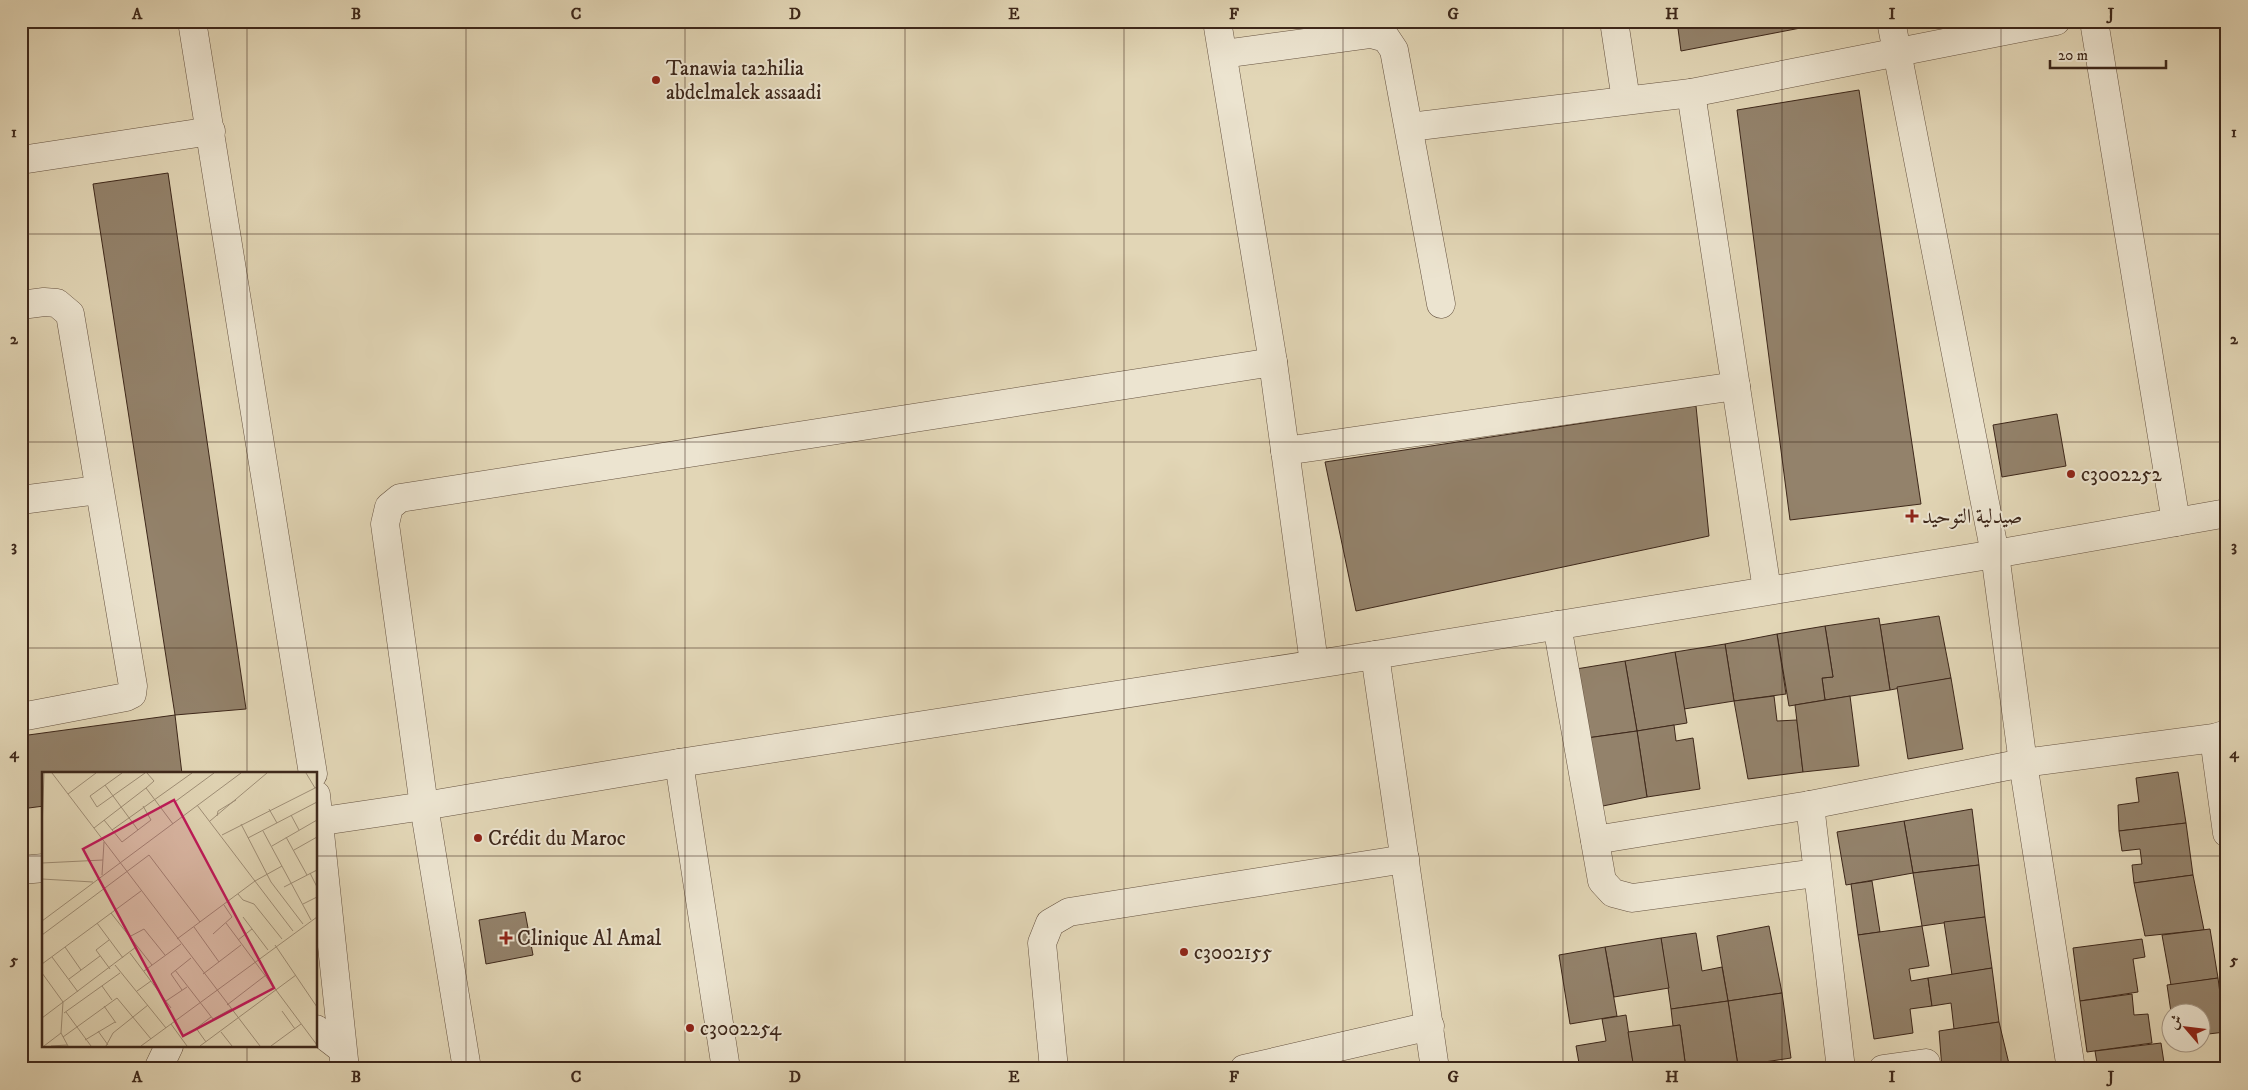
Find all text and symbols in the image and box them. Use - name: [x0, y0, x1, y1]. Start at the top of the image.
- text: A: [131, 4, 143, 24]
- text: B: [351, 4, 361, 24]
- text: C: [571, 4, 581, 24]
- text: D: [789, 4, 801, 24]
- text: E: [1008, 4, 1020, 24]
- text: F: [1229, 4, 1239, 24]
- text: G: [1447, 4, 1459, 24]
- text: H: [1665, 4, 1679, 24]
- text: I: [1889, 4, 1896, 24]
- text: J: [2106, 4, 2115, 24]
- scale bar: [2050, 38, 2167, 70]
- text: 20 m: [2058, 46, 2088, 65]
- place label: Tanawia ta2hilia abdelmalek assaadi: [666, 56, 821, 106]
- marker: Tanawia ta2hilia abdelmalek assaadi: [650, 74, 662, 86]
- text: 1: [11, 122, 17, 142]
- text: 1: [2231, 122, 2237, 142]
- text: 2: [10, 329, 19, 349]
- text: 2: [2230, 329, 2239, 349]
- place label: c3002252: [2081, 462, 2162, 488]
- marker: c3002252: [2065, 468, 2077, 480]
- place label: صيدلية التوحيد: [1922, 504, 2022, 530]
- marker: صيدلية التوحيد: [1906, 510, 1918, 522]
- text: 3: [11, 536, 17, 556]
- text: 3: [2231, 536, 2237, 556]
- text: 4: [8, 743, 19, 763]
- text: 4: [2228, 743, 2239, 763]
- inset map: [42, 772, 318, 1048]
- place label: Crédit du Maroc: [488, 826, 626, 852]
- marker: Crédit du Maroc: [472, 832, 484, 844]
- place label: Clinique Al Amal: [517, 926, 662, 952]
- marker: Clinique Al Amal: [499, 931, 513, 945]
- place label: c3002155: [1194, 940, 1272, 966]
- marker: c3002155: [1178, 946, 1190, 958]
- text: 5: [9, 950, 18, 970]
- text: 5: [2229, 950, 2238, 970]
- north arrow: [2160, 1002, 2210, 1052]
- text: ش: [2164, 1012, 2187, 1033]
- place label: c3002254: [700, 1016, 782, 1042]
- marker: c3002254: [684, 1022, 696, 1034]
- text: A: [131, 1067, 143, 1087]
- text: B: [351, 1067, 361, 1087]
- text: C: [571, 1067, 581, 1087]
- text: D: [789, 1067, 801, 1087]
- text: E: [1008, 1067, 1020, 1087]
- text: F: [1229, 1067, 1239, 1087]
- text: G: [1447, 1067, 1459, 1087]
- text: H: [1665, 1067, 1679, 1087]
- text: I: [1889, 1067, 1896, 1087]
- text: J: [2106, 1067, 2115, 1087]

